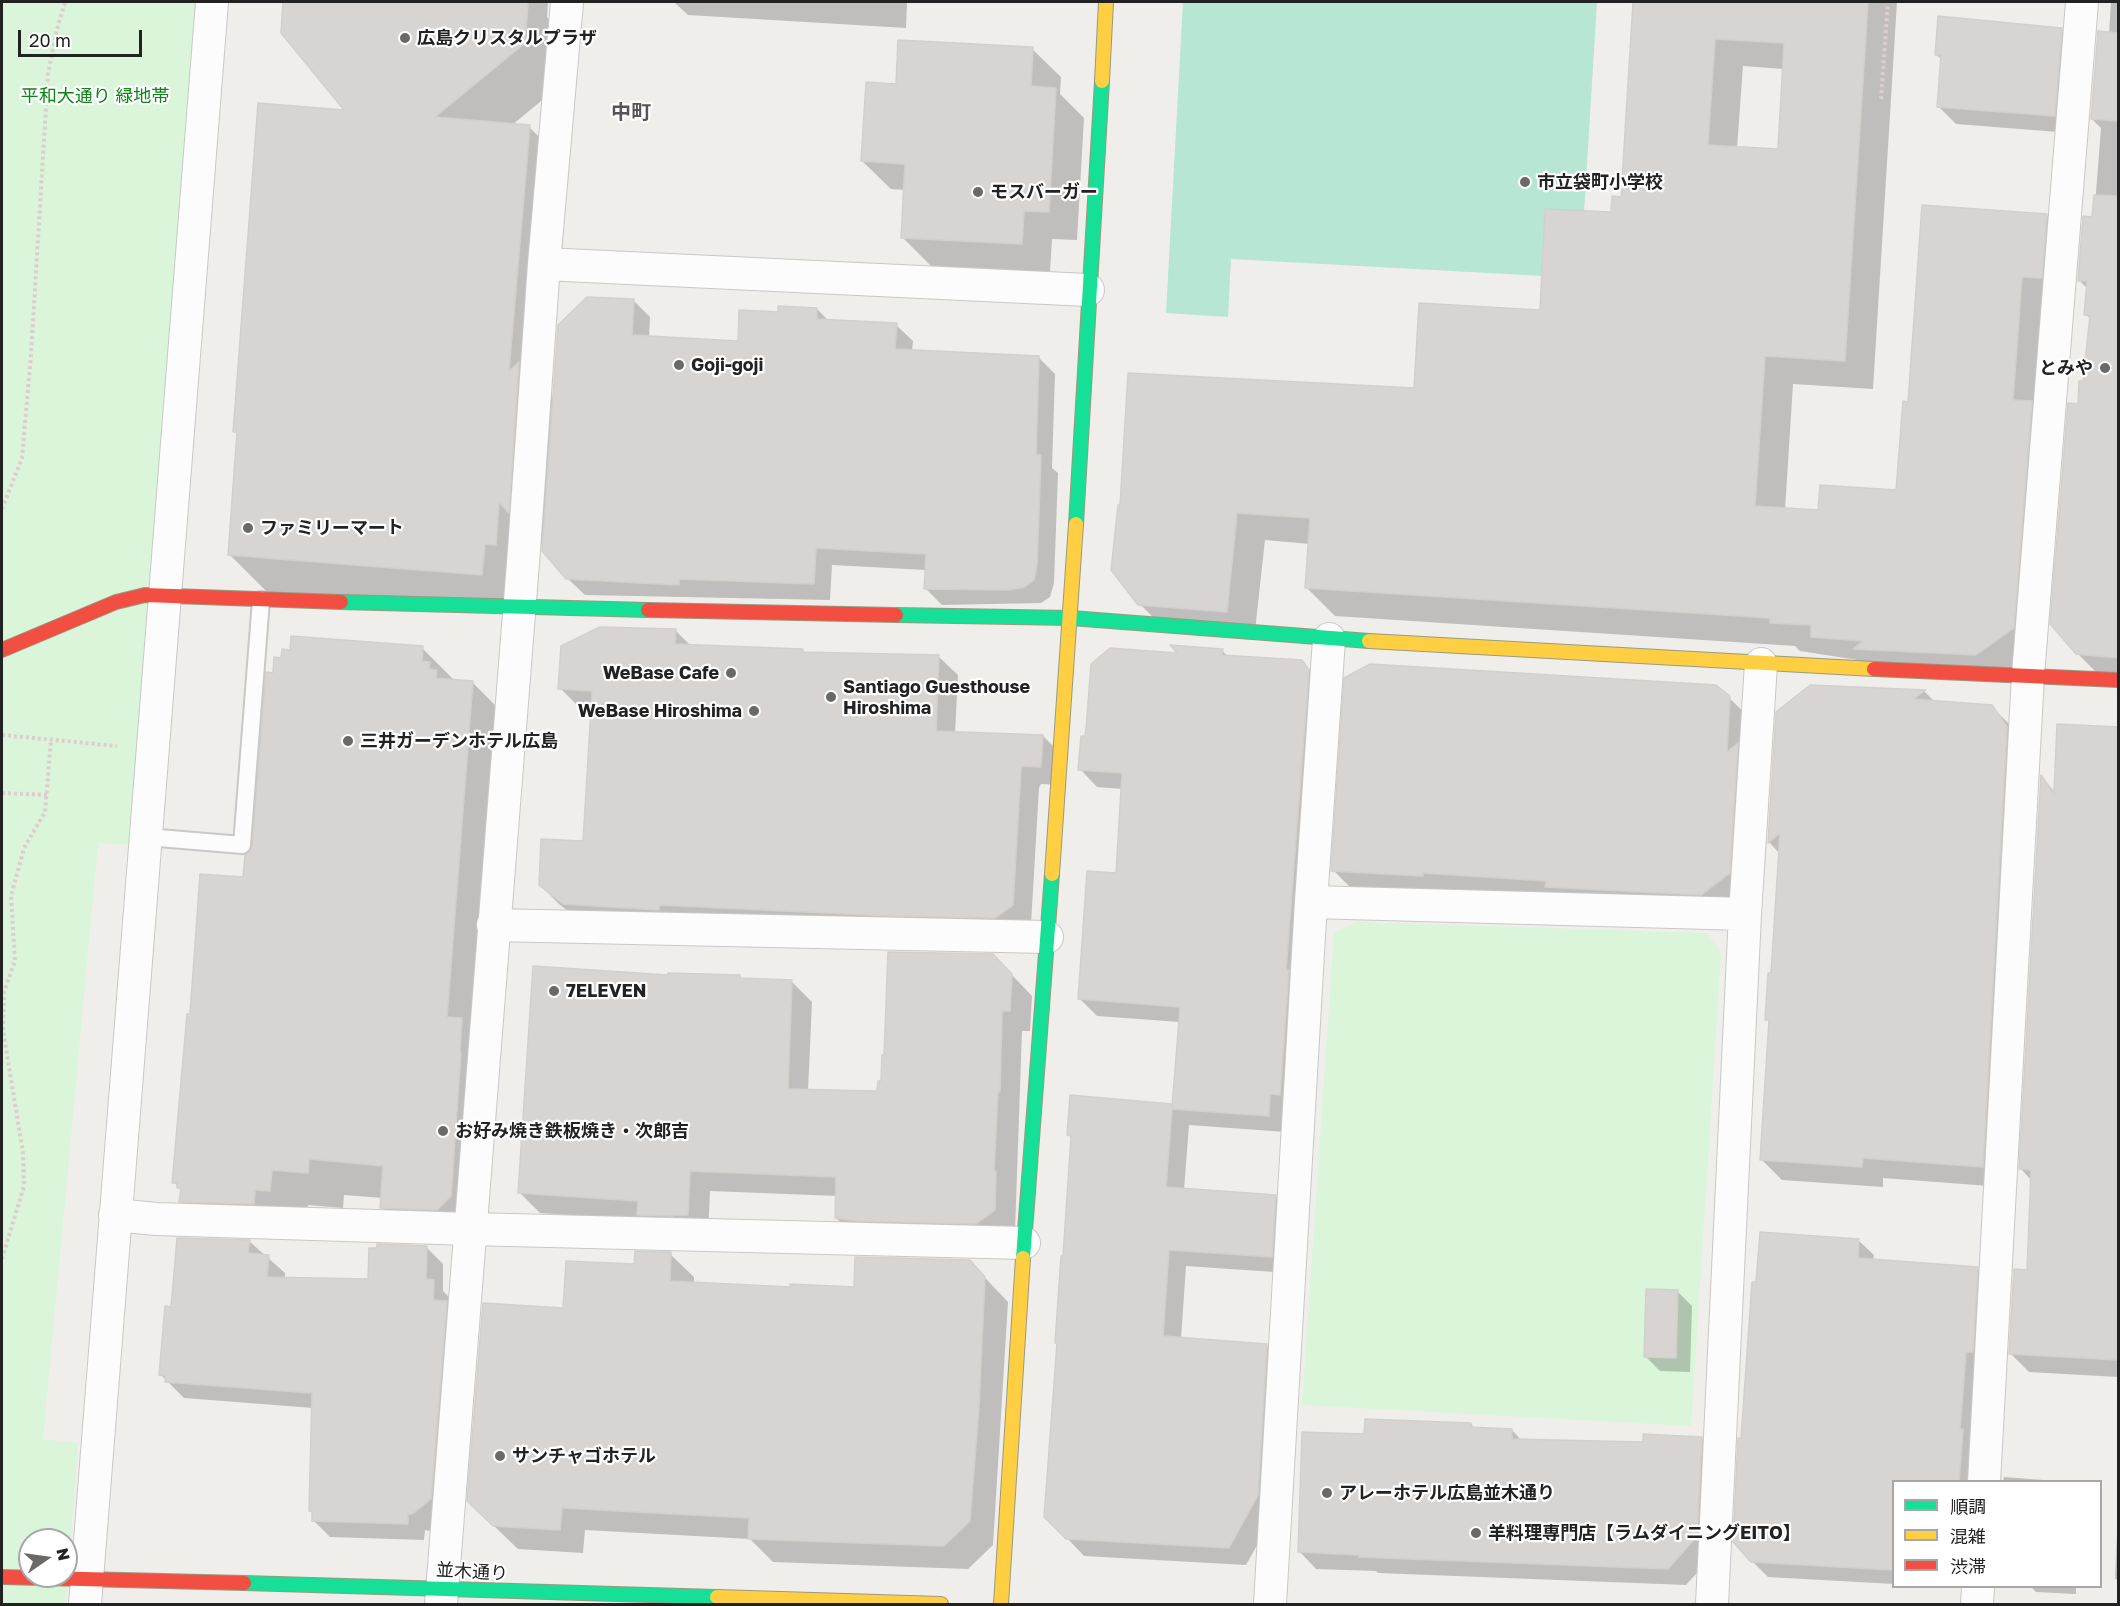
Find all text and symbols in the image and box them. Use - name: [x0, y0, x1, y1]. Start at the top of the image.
- scale bar: [21, 18, 146, 56]
- place label: 広島クリスタルプラザ: [417, 27, 597, 49]
- text: 20 m: [29, 29, 71, 51]
- marker: 広島クリスタルプラザ: [398, 31, 412, 45]
- park label: 平和大通り 緑地帯: [21, 85, 169, 107]
- district label: 中町: [611, 101, 651, 125]
- place label: 市立袋町小学校: [1537, 171, 1663, 193]
- marker: 市立袋町小学校: [1518, 175, 1532, 189]
- place label: モスバーガー: [990, 181, 1098, 203]
- marker: モスバーガー: [971, 185, 985, 199]
- place label: Goji-goji: [691, 354, 763, 376]
- place label: とみや: [2039, 357, 2093, 379]
- marker: Goji-goji: [672, 358, 686, 372]
- marker: とみや: [2098, 361, 2112, 375]
- place label: ファミリーマート: [260, 517, 404, 539]
- marker: ファミリーマート: [241, 521, 255, 535]
- place label: WeBase Cafe: [603, 662, 719, 684]
- marker: WeBase Cafe: [724, 666, 738, 680]
- place label: Santiago Guesthouse Hiroshima: [843, 676, 1030, 718]
- marker: Santiago Guesthouse Hiroshima: [824, 690, 838, 704]
- place label: WeBase Hiroshima: [578, 700, 742, 722]
- marker: WeBase Hiroshima: [747, 704, 761, 718]
- place label: 三井ガーデンホテル広島: [360, 730, 558, 752]
- marker: 三井ガーデンホテル広島: [341, 734, 355, 748]
- place label: 7ELEVEN: [566, 980, 646, 1002]
- marker: 7ELEVEN: [547, 984, 561, 998]
- place label: お好み焼き鉄板焼き・次郎吉: [455, 1120, 689, 1142]
- marker: お好み焼き鉄板焼き・次郎吉: [436, 1124, 450, 1138]
- place label: サンチャゴホテル: [512, 1445, 656, 1467]
- marker: サンチャゴホテル: [493, 1449, 507, 1463]
- legend: [1892, 1480, 2102, 1588]
- place label: アレーホテル広島並木通り: [1339, 1482, 1555, 1504]
- marker: アレーホテル広島並木通り: [1320, 1486, 1334, 1500]
- text: 順調: [1950, 1495, 1986, 1517]
- place label: 羊料理専門店【ラムダイニングEITO】: [1488, 1522, 1801, 1544]
- text: 混雑: [1950, 1525, 1986, 1547]
- marker: 羊料理専門店【ラムダイニングEITO】: [1469, 1526, 1483, 1540]
- north arrow: [18, 1528, 78, 1588]
- text: N: [52, 1546, 75, 1563]
- text: 渋滞: [1950, 1555, 1986, 1577]
- street label: 並木通り: [435, 1559, 509, 1585]

